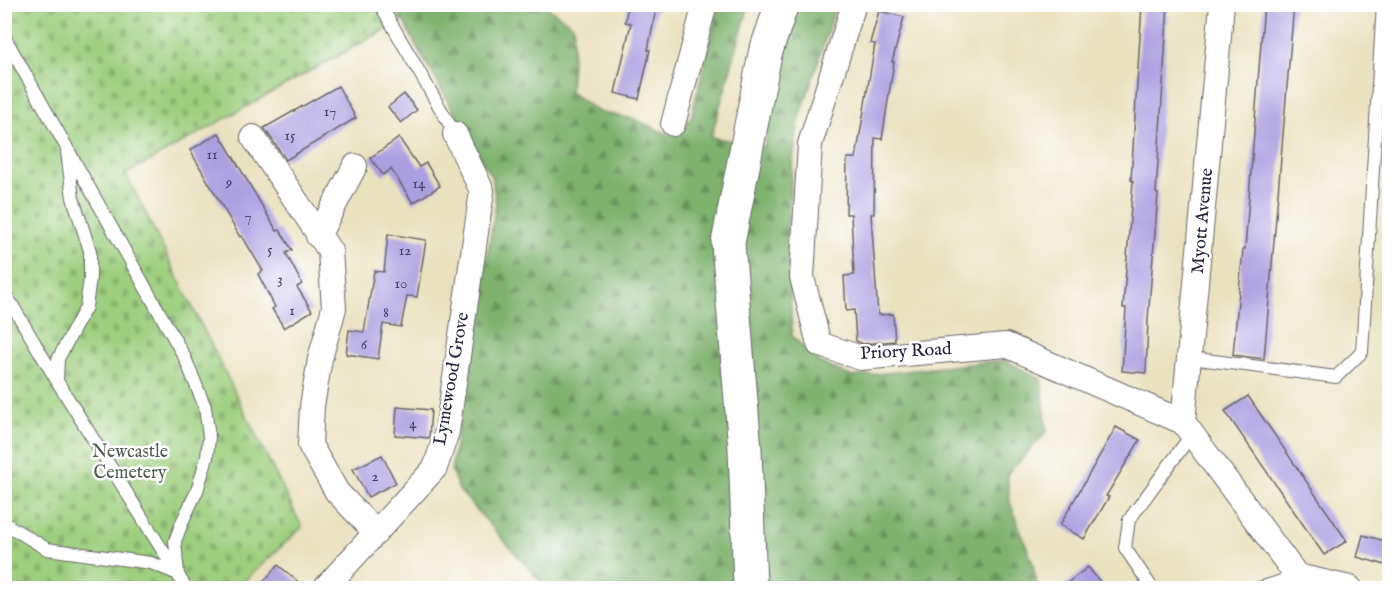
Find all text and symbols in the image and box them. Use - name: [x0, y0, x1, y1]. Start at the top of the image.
- house number: 17: [324, 102, 336, 121]
- house number: 15: [284, 126, 296, 145]
- house number: 11: [206, 145, 218, 164]
- street label: Myott Avenue: [1187, 167, 1219, 275]
- house number: 9: [225, 173, 232, 192]
- house number: 14: [413, 174, 426, 193]
- house number: 7: [244, 207, 252, 226]
- house number: 5: [267, 240, 273, 259]
- house number: 12: [399, 241, 411, 260]
- house number: 3: [277, 270, 283, 289]
- house number: 10: [395, 274, 407, 293]
- house number: 1: [289, 301, 295, 320]
- house number: 8: [383, 303, 389, 322]
- street label: Lymewood Grove: [429, 311, 475, 447]
- house number: 6: [361, 335, 368, 354]
- street label: Priory Road: [860, 338, 953, 366]
- house number: 4: [409, 414, 417, 433]
- park label: Newcastle Cemetery: [92, 441, 168, 485]
- house number: 2: [371, 467, 379, 486]

